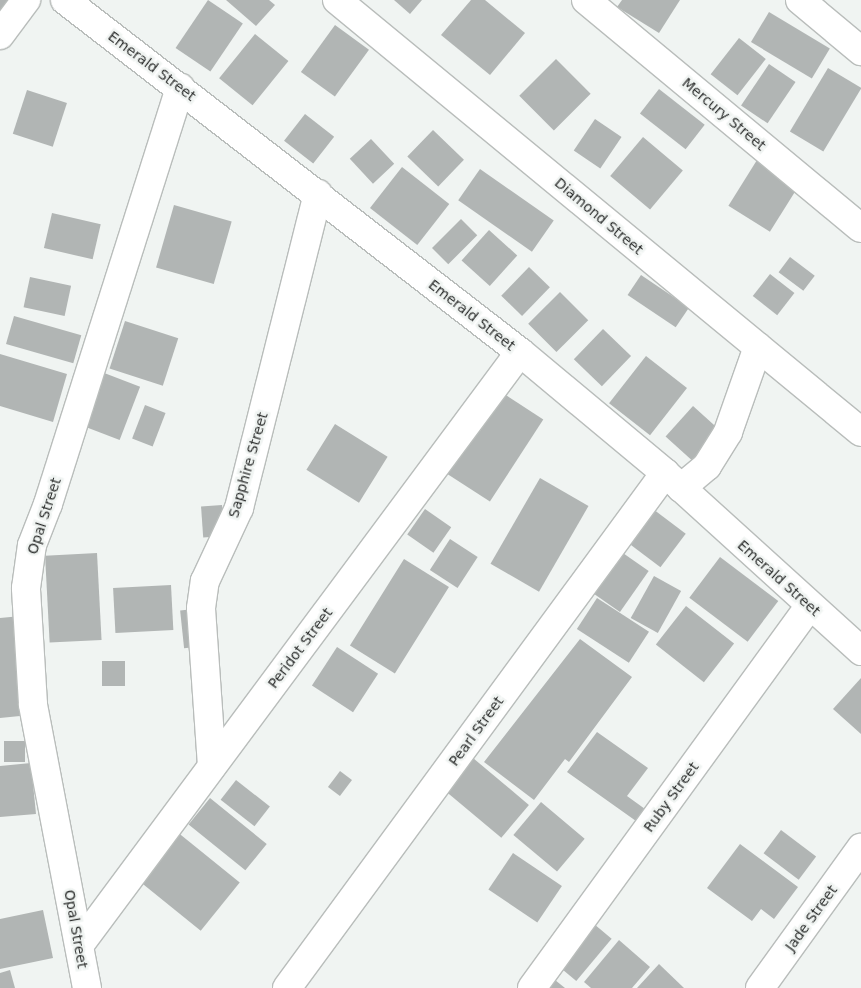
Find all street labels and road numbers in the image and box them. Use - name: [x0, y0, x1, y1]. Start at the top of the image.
- street label: Emerald Street: [105, 28, 199, 104]
- street label: Mercury Street: [679, 74, 769, 154]
- street label: Diamond Street: [551, 174, 647, 258]
- street label: Emerald Street: [425, 276, 519, 354]
- street label: Sapphire Street: [225, 410, 271, 520]
- street label: Opal Street: [24, 476, 64, 556]
- street label: Emerald Street: [734, 537, 824, 619]
- street label: Peridot Street: [264, 605, 336, 691]
- street label: Pearl Street: [445, 693, 507, 769]
- street label: Ruby Street: [640, 759, 702, 835]
- street label: Jade Street: [782, 882, 840, 954]
- street label: Opal Street: [61, 888, 91, 970]

